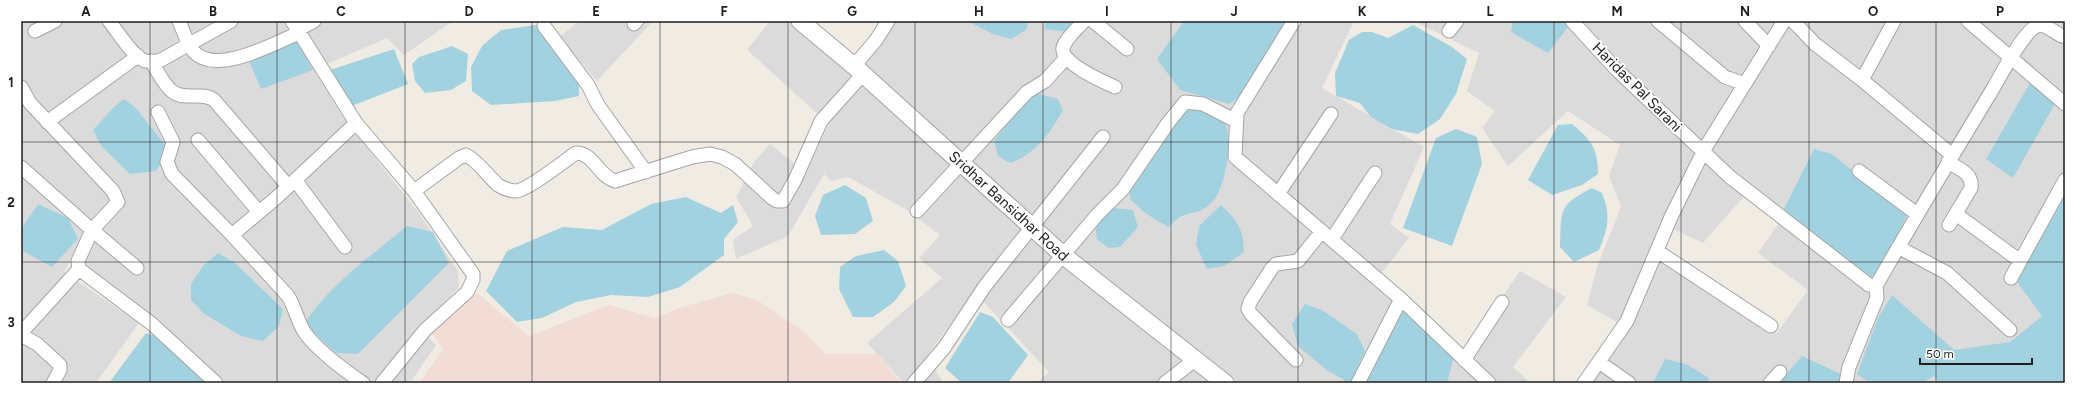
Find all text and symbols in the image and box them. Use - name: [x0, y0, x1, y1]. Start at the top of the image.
- text: A: [81, 4, 91, 19]
- text: B: [209, 4, 217, 19]
- text: C: [336, 4, 346, 19]
- text: D: [464, 4, 474, 19]
- text: E: [592, 4, 600, 19]
- text: F: [720, 4, 728, 19]
- text: G: [847, 4, 857, 19]
- text: H: [974, 4, 984, 19]
- text: I: [1105, 4, 1109, 19]
- text: J: [1230, 4, 1238, 19]
- text: K: [1358, 4, 1367, 19]
- text: L: [1487, 4, 1494, 19]
- text: M: [1611, 4, 1623, 19]
- text: N: [1740, 4, 1750, 19]
- text: O: [1868, 4, 1878, 19]
- text: P: [1996, 4, 2004, 19]
- street label: Haridas Pal Sarani: [1588, 38, 1686, 136]
- text: 1: [8, 75, 14, 90]
- street label: Sridhar Bansidhar Road: [945, 147, 1072, 265]
- text: 2: [7, 195, 15, 210]
- text: 3: [7, 315, 15, 330]
- scale bar: [1920, 340, 2032, 366]
- text: 50 m: [1926, 347, 1954, 361]

